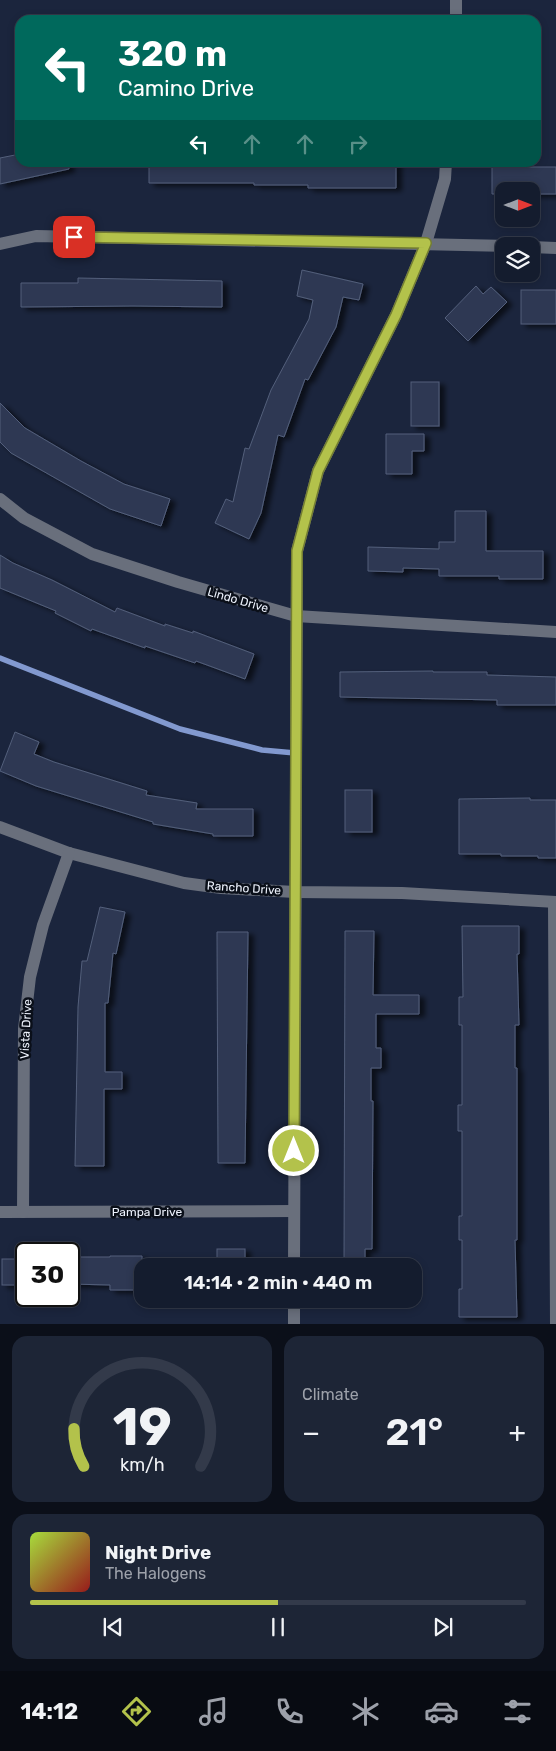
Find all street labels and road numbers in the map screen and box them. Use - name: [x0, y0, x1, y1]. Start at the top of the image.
- street label: Lindo Drive: [206, 585, 270, 615]
- street label: Rancho Drive: [206, 878, 282, 898]
- street label: Vista Drive: [17, 998, 35, 1059]
- street label: Pampa Drive: [112, 1205, 183, 1219]

